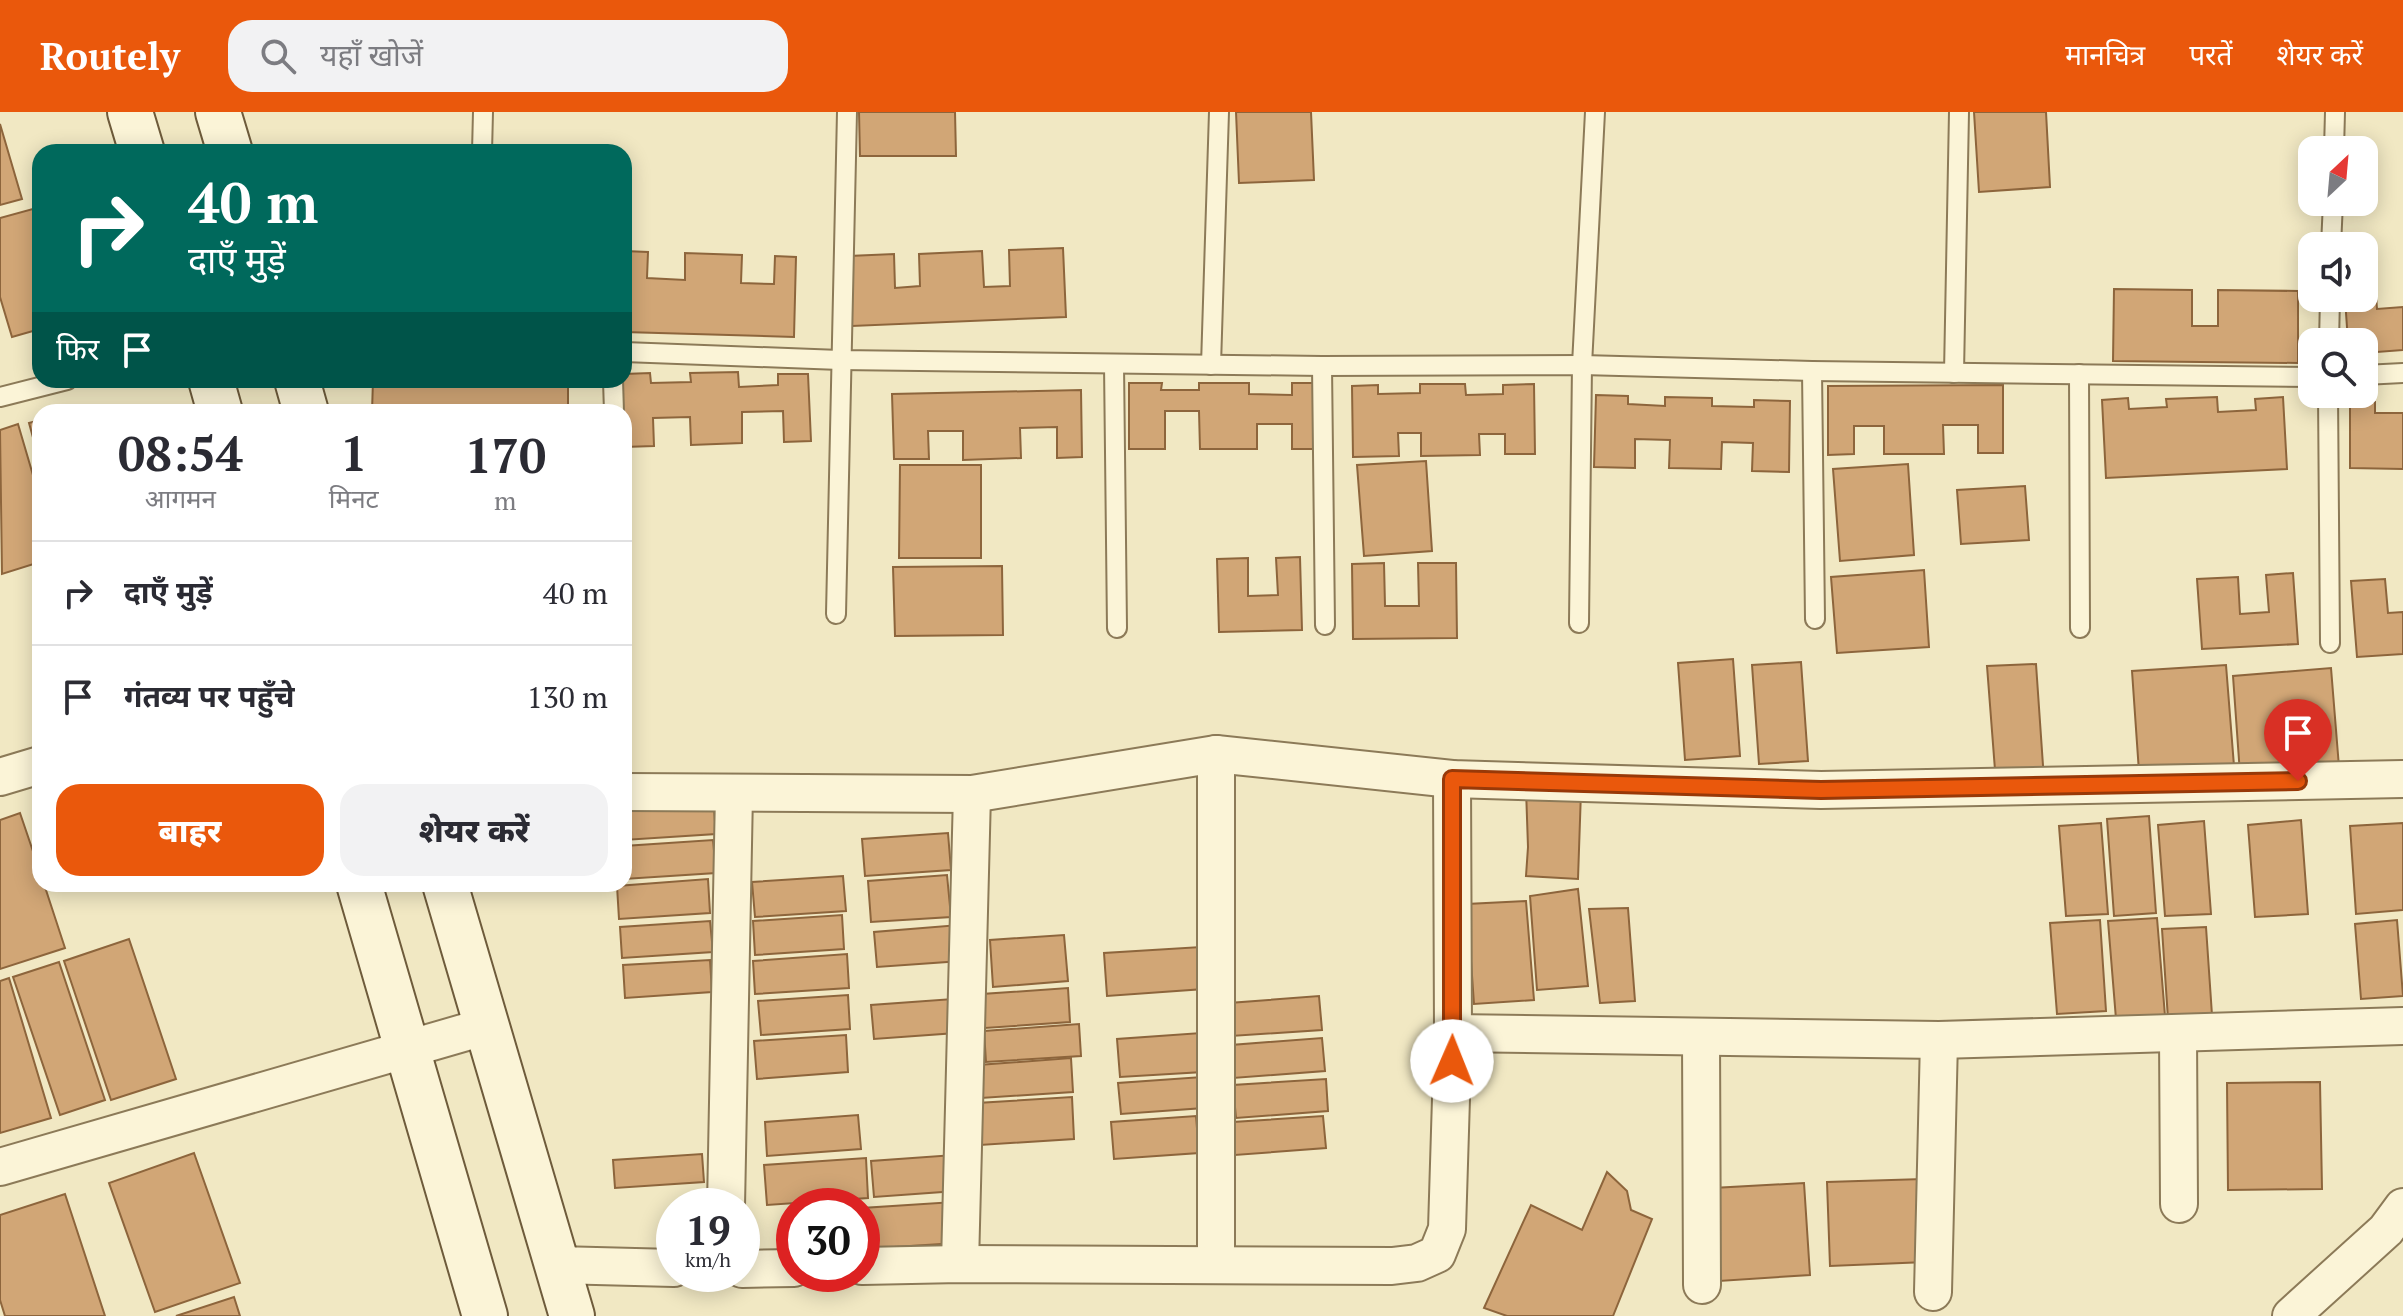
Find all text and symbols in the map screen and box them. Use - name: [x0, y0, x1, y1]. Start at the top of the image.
- search box: [228, 20, 788, 92]
- text: Routely: [40, 31, 180, 81]
- icon: search: [256, 34, 300, 78]
- text: यहाँ खोजें: [320, 35, 423, 75]
- text: मानचित्र: [2065, 36, 2145, 73]
- text: परतें: [2189, 36, 2233, 73]
- text: शेयर करें: [2277, 36, 2363, 73]
- north arrow: [2298, 136, 2378, 216]
- map controls: [2298, 136, 2378, 408]
- text: 40 m: [188, 165, 318, 239]
- icon: right: [56, 176, 160, 280]
- button: sound: [2298, 232, 2378, 312]
- text: दाएँ मुड़ें: [188, 236, 286, 283]
- icon: arrive: [115, 328, 159, 372]
- button: search: [2298, 328, 2378, 408]
- text: फिर: [56, 329, 99, 369]
- text: 08:54: [118, 421, 243, 485]
- text: 1: [340, 421, 367, 485]
- text: 170: [465, 423, 546, 487]
- text: आगमन: [145, 481, 216, 515]
- text: मिनट: [329, 481, 379, 515]
- text: m: [494, 483, 517, 517]
- icon: right: [56, 571, 100, 615]
- text: दाएँ मुड़ें: [124, 572, 213, 612]
- text: 40 m: [543, 573, 608, 613]
- icon: arrive: [56, 675, 100, 719]
- text: गंतव्य पर पहुँचे: [124, 676, 294, 716]
- text: 130 m: [527, 677, 608, 717]
- pin: [2264, 699, 2332, 781]
- icon: arrive: [2276, 711, 2320, 755]
- button: बाहर: [56, 784, 324, 876]
- button: शेयर करें: [340, 784, 608, 876]
- position arrow: [1410, 1019, 1494, 1103]
- speed limit sign: 30: [776, 1188, 880, 1292]
- text: 19: [685, 1203, 731, 1256]
- text: km/h: [685, 1246, 731, 1273]

